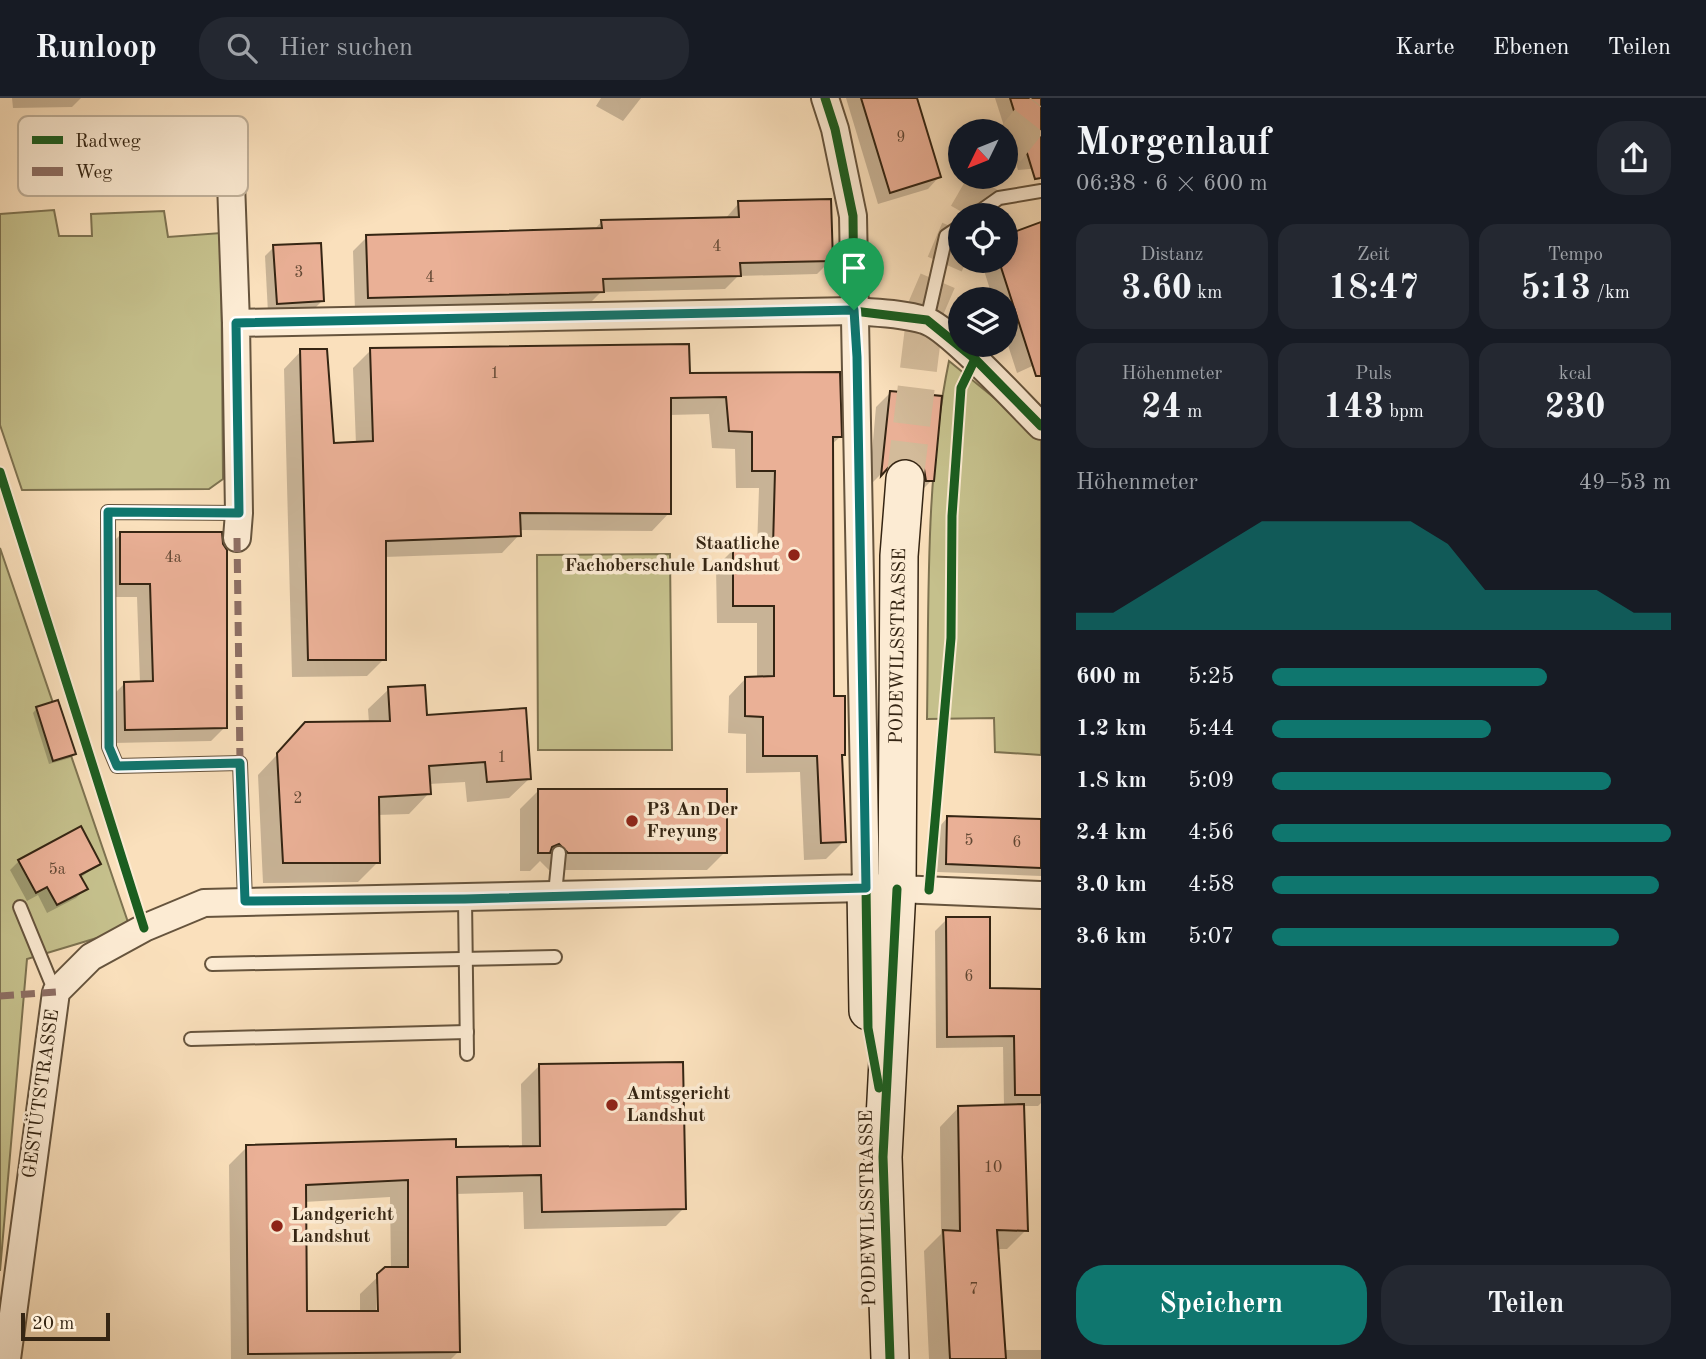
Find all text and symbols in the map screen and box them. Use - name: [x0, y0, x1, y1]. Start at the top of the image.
- search box: [199, 17, 689, 80]
- icon: search: [223, 29, 261, 67]
- text: Runloop: [35, 32, 157, 65]
- text: Hier suchen: [279, 35, 413, 61]
- text: Karte: [1395, 36, 1455, 60]
- text: Ebenen: [1493, 36, 1569, 60]
- text: Teilen: [1607, 36, 1671, 60]
- legend: [18, 116, 248, 196]
- north arrow: [948, 119, 1018, 189]
- map controls: [948, 119, 1018, 357]
- button: share: [1597, 121, 1671, 195]
- text: Morgenlauf: [1076, 125, 1271, 163]
- house number: 9: [896, 130, 906, 146]
- text: Radweg: [75, 133, 141, 152]
- text: Weg: [75, 164, 113, 183]
- text: 06:38 · 6 × 600 m: [1076, 172, 1268, 195]
- button: locate: [948, 203, 1018, 273]
- pin: [824, 238, 884, 310]
- house number: 4: [712, 239, 722, 255]
- text: Distanz: [1140, 246, 1203, 265]
- text: Zeit: [1357, 246, 1390, 265]
- text: Tempo: [1547, 246, 1603, 265]
- icon: arrive: [835, 249, 873, 287]
- house number: 3: [294, 265, 304, 281]
- house number: 4: [425, 270, 435, 286]
- text: 3.60: [1121, 271, 1192, 306]
- text: 18:47: [1328, 271, 1419, 306]
- text: 5:13: [1520, 271, 1591, 306]
- text: km: [1192, 284, 1222, 303]
- text: /km: [1591, 284, 1630, 303]
- button: layers: [948, 287, 1018, 357]
- text: Höhenmeter: [1121, 365, 1222, 384]
- text: Puls: [1355, 365, 1392, 384]
- text: kcal: [1559, 365, 1592, 384]
- house number: 1: [490, 366, 500, 382]
- text: 24: [1141, 390, 1182, 425]
- text: 143: [1323, 390, 1384, 425]
- text: 230: [1545, 390, 1606, 425]
- text: m: [1182, 403, 1202, 422]
- text: bpm: [1384, 403, 1424, 422]
- text: Höhenmeter: [1076, 471, 1198, 494]
- text: 49–53 m: [1579, 471, 1671, 494]
- place label: Staatliche Fachoberschule Landshut: [564, 535, 780, 576]
- marker: Staatliche Fachoberschule Landshut: [786, 547, 802, 563]
- street label: PODEWILSSTRASSE: [888, 548, 910, 744]
- house number: 4a: [164, 550, 182, 566]
- text: 600 m: [1076, 665, 1141, 688]
- text: 5:25: [1188, 665, 1234, 688]
- text: 1.2 km: [1076, 717, 1147, 740]
- text: 5:44: [1188, 717, 1234, 740]
- house number: 1: [497, 750, 507, 766]
- text: 1.8 km: [1076, 769, 1147, 792]
- text: 5:09: [1188, 769, 1234, 792]
- house number: 2: [293, 791, 303, 807]
- place label: P3 An Der Freyung: [646, 801, 738, 842]
- marker: P3 An Der Freyung: [624, 813, 640, 829]
- text: 2.4 km: [1076, 821, 1147, 844]
- text: 4:56: [1188, 821, 1234, 844]
- house number: 5: [964, 833, 974, 849]
- house number: 6: [1012, 835, 1022, 851]
- house number: 5a: [48, 862, 66, 878]
- text: 3.0 km: [1076, 873, 1147, 896]
- text: 4:58: [1188, 873, 1234, 896]
- text: 3.6 km: [1076, 925, 1147, 948]
- text: 5:07: [1188, 925, 1234, 948]
- house number: 6: [964, 969, 974, 985]
- street label: GESTÜTSTRASSE: [17, 1008, 63, 1180]
- place label: Amtsgericht Landshut: [626, 1085, 731, 1126]
- marker: Amtsgericht Landshut: [604, 1097, 620, 1113]
- street label: PODEWILSSTRASSE: [858, 1110, 880, 1306]
- house number: 10: [984, 1160, 1002, 1176]
- place label: Landgericht Landshut: [291, 1206, 394, 1247]
- marker: Landgericht Landshut: [269, 1218, 285, 1234]
- button: Speichern: [1076, 1265, 1367, 1345]
- button: Teilen: [1381, 1265, 1671, 1345]
- house number: 7: [969, 1282, 979, 1298]
- scale bar: [21, 1310, 110, 1342]
- text: 20 m: [32, 1315, 74, 1334]

